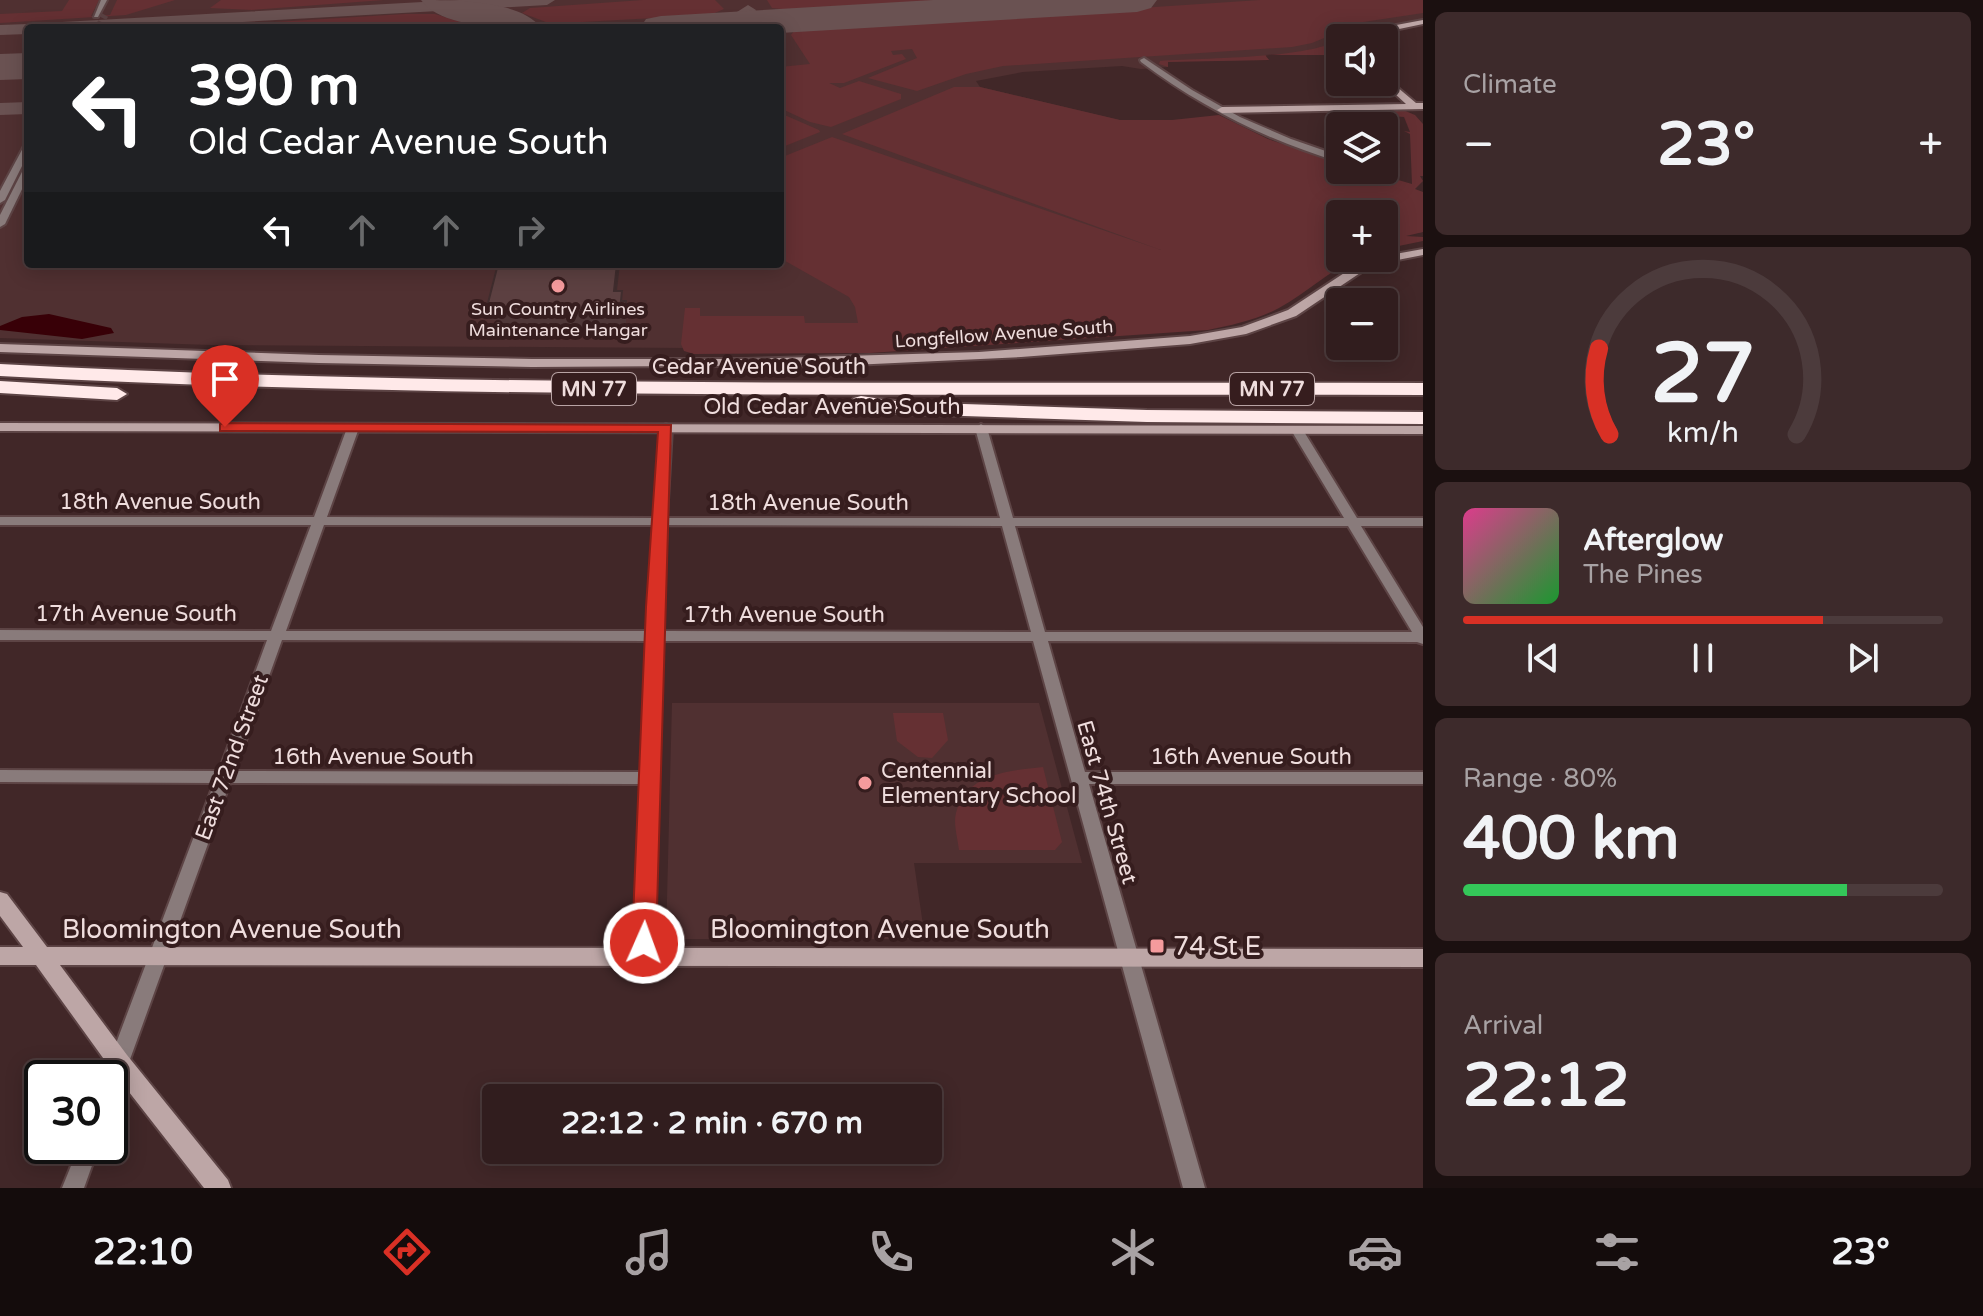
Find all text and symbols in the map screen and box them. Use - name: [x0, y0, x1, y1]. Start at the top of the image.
- map controls: [1326, 24, 1398, 360]
- button: sound: [1326, 24, 1398, 96]
- text: 390 m: [188, 53, 359, 120]
- icon: left: [56, 56, 160, 160]
- text: Climate: [1463, 69, 1557, 100]
- text: 23°: [1657, 109, 1755, 181]
- button: layers: [1326, 112, 1398, 184]
- text: −: [1463, 119, 1494, 172]
- text: +: [1918, 119, 1943, 172]
- text: Old Cedar Avenue South: [188, 121, 609, 164]
- button: +: [1326, 200, 1398, 272]
- icon: left: [256, 208, 300, 252]
- icon: ahead: [340, 208, 384, 252]
- icon: ahead: [424, 208, 468, 252]
- icon: right: [508, 208, 552, 252]
- marker: Sun Country Airlines Maintenance Hangar: [549, 277, 567, 295]
- button: −: [1326, 288, 1398, 360]
- place label: Sun Country Airlines Maintenance Hangar: [468, 298, 648, 341]
- street label: Longfellow Avenue South: [894, 315, 1114, 353]
- text: 27: [1651, 324, 1755, 424]
- pin: [191, 345, 259, 427]
- street label: Cedar Avenue South: [652, 354, 866, 380]
- icon: arrive: [203, 357, 247, 401]
- road number: MN 77: [552, 373, 636, 405]
- road number: MN 77: [1230, 373, 1314, 405]
- street label: Old Cedar Avenue South: [703, 394, 961, 420]
- text: km/h: [1667, 416, 1739, 450]
- street label: 18th Avenue South: [59, 489, 261, 515]
- street label: 18th Avenue South: [707, 490, 909, 516]
- text: Afterglow: [1583, 522, 1723, 559]
- text: The Pines: [1583, 559, 1703, 590]
- street label: 17th Avenue South: [35, 601, 237, 627]
- street label: 17th Avenue South: [683, 602, 885, 628]
- icon: previous: [1521, 636, 1565, 680]
- icon: pause: [1681, 636, 1725, 680]
- icon: next: [1841, 636, 1885, 680]
- street label: East 72nd Street: [190, 671, 274, 844]
- street label: East 74th Street: [1071, 718, 1143, 887]
- street label: 16th Avenue South: [272, 744, 474, 770]
- street label: 16th Avenue South: [1150, 744, 1352, 770]
- place label: Centennial Elementary School: [881, 758, 1076, 809]
- text: Range · 80%: [1463, 763, 1617, 794]
- marker: Centennial Elementary School: [856, 774, 874, 792]
- text: 400 km: [1463, 803, 1679, 875]
- position arrow: [602, 901, 686, 985]
- street label: Bloomington Avenue South: [62, 914, 402, 945]
- street label: Bloomington Avenue South: [710, 914, 1050, 945]
- place label: 74 St E: [1173, 931, 1261, 962]
- marker: 74 St E: [1148, 937, 1166, 955]
- text: Arrival: [1463, 1010, 1543, 1041]
- text: 22:12: [1463, 1050, 1629, 1122]
- speed limit sign: 30: [24, 1060, 128, 1164]
- text: 22:12 · 2 min · 670 m: [561, 1105, 863, 1142]
- icon: directions: [379, 1224, 435, 1280]
- icon: music: [621, 1224, 677, 1280]
- icon: phone: [863, 1224, 919, 1280]
- icon: climate: [1105, 1224, 1161, 1280]
- icon: car: [1347, 1224, 1403, 1280]
- icon: filters: [1589, 1224, 1645, 1280]
- text: 22:10: [93, 1231, 193, 1274]
- text: 23°: [1831, 1231, 1890, 1274]

